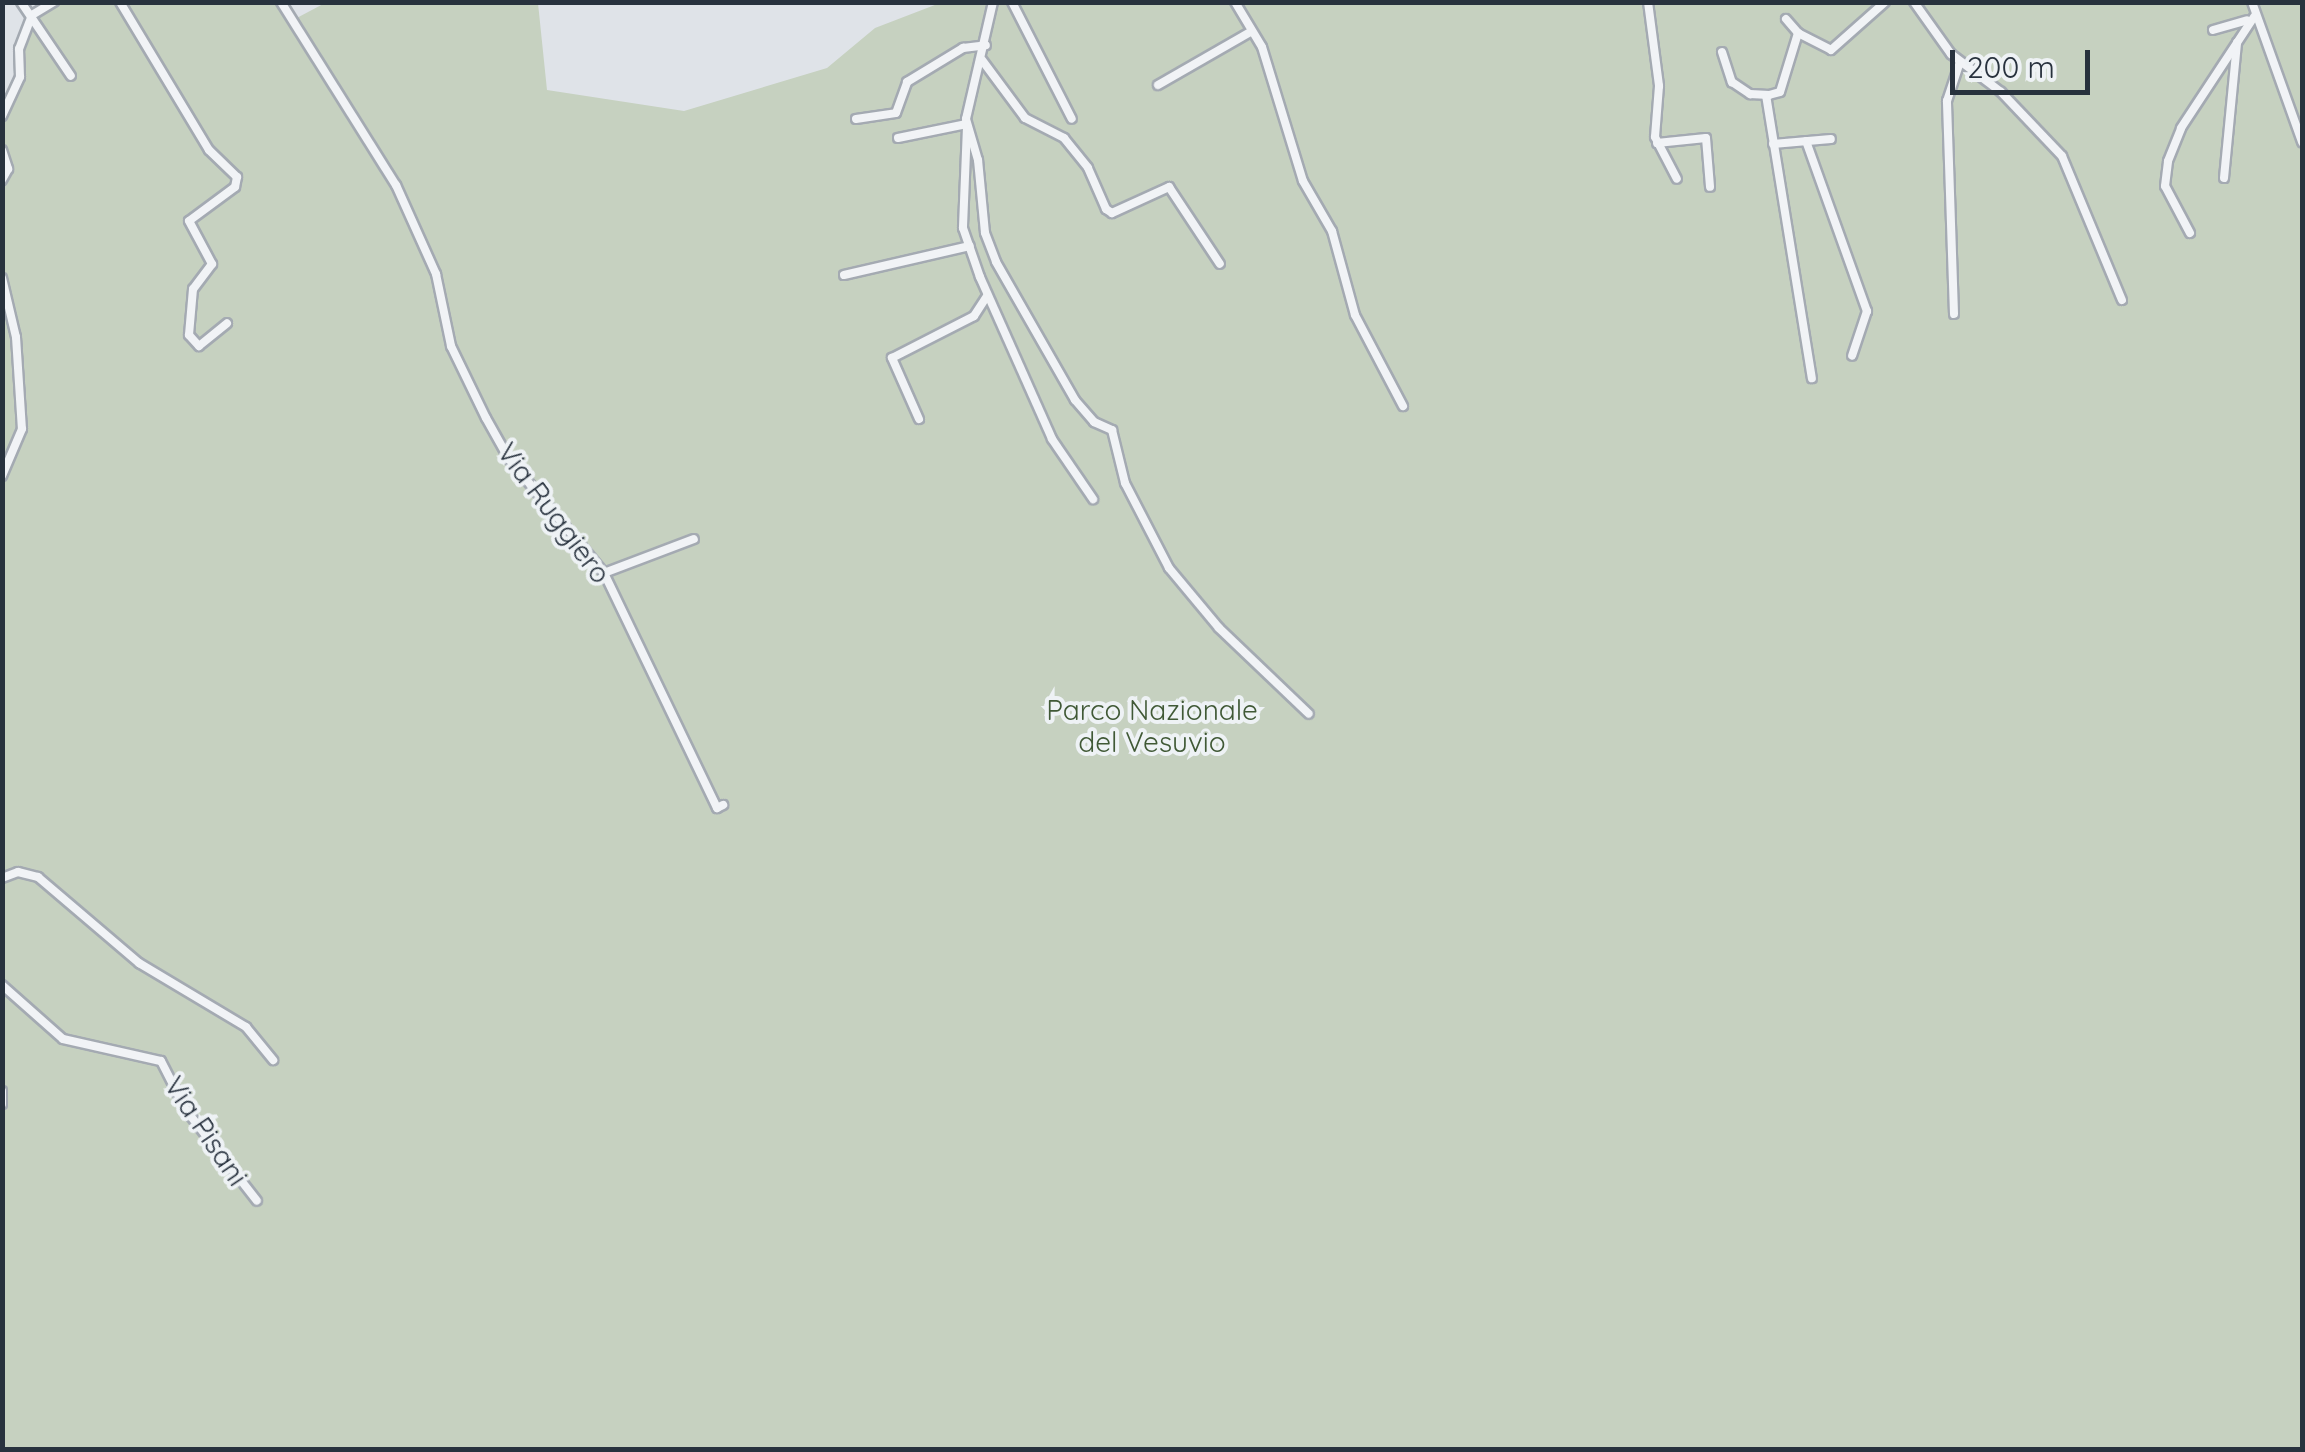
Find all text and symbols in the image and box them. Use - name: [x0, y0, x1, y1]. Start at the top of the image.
- scale bar: [1955, 30, 2095, 92]
- text: 200 m: [1967, 48, 2055, 86]
- street label: Via Ruggiero: [490, 436, 618, 590]
- park label: Parco Nazionale del Vesuvio: [1046, 693, 1258, 759]
- street label: Via Pisani: [157, 1070, 255, 1192]

